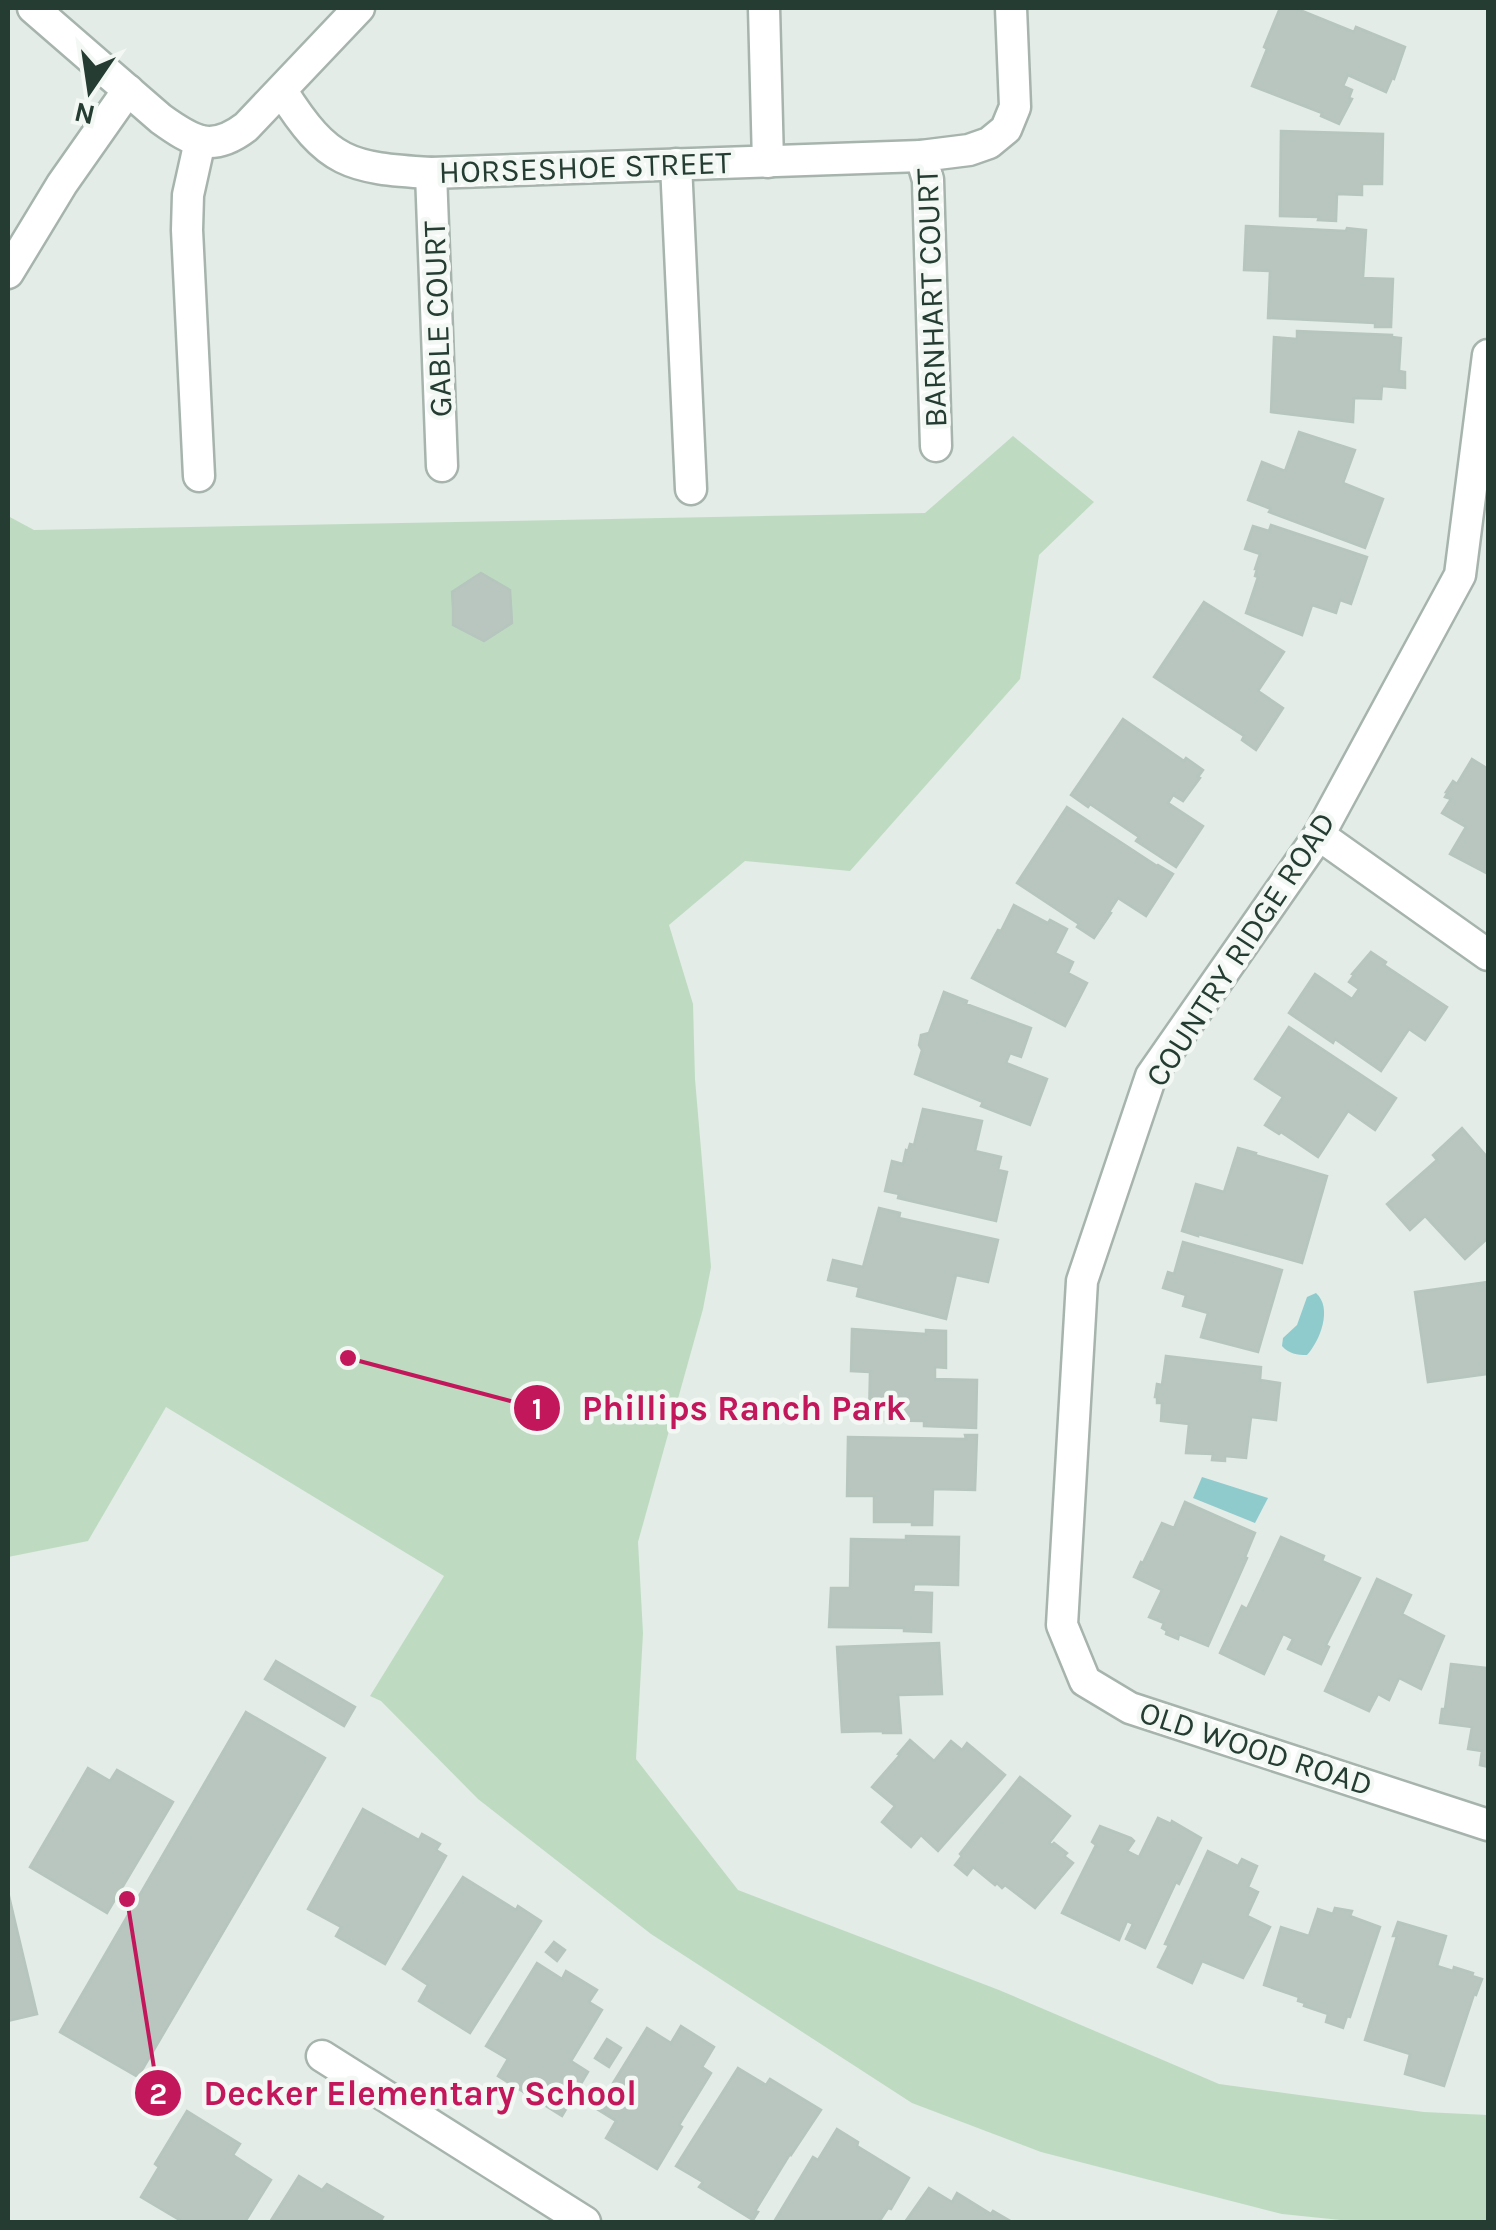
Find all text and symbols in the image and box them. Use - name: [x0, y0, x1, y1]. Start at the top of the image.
- north arrow: [40, 40, 140, 140]
- text: N: [71, 96, 98, 132]
- street label: HORSESHOE STREET: [438, 144, 732, 191]
- street label: BARNHART COURT: [908, 168, 955, 428]
- street label: GABLE COURT: [416, 220, 459, 418]
- street label: COUNTRY RIDGE ROAD: [1138, 805, 1343, 1093]
- callout: Phillips Ranch Park: [512, 1376, 927, 1441]
- text: Phillips Ranch Park: [582, 1388, 906, 1429]
- text: 1: [532, 1391, 542, 1427]
- street label: OLD WOOD ROAD: [1135, 1693, 1377, 1804]
- callout: Decker Elementary School: [133, 2061, 657, 2126]
- text: Decker Elementary School: [203, 2073, 637, 2115]
- text: 2: [149, 2076, 167, 2112]

